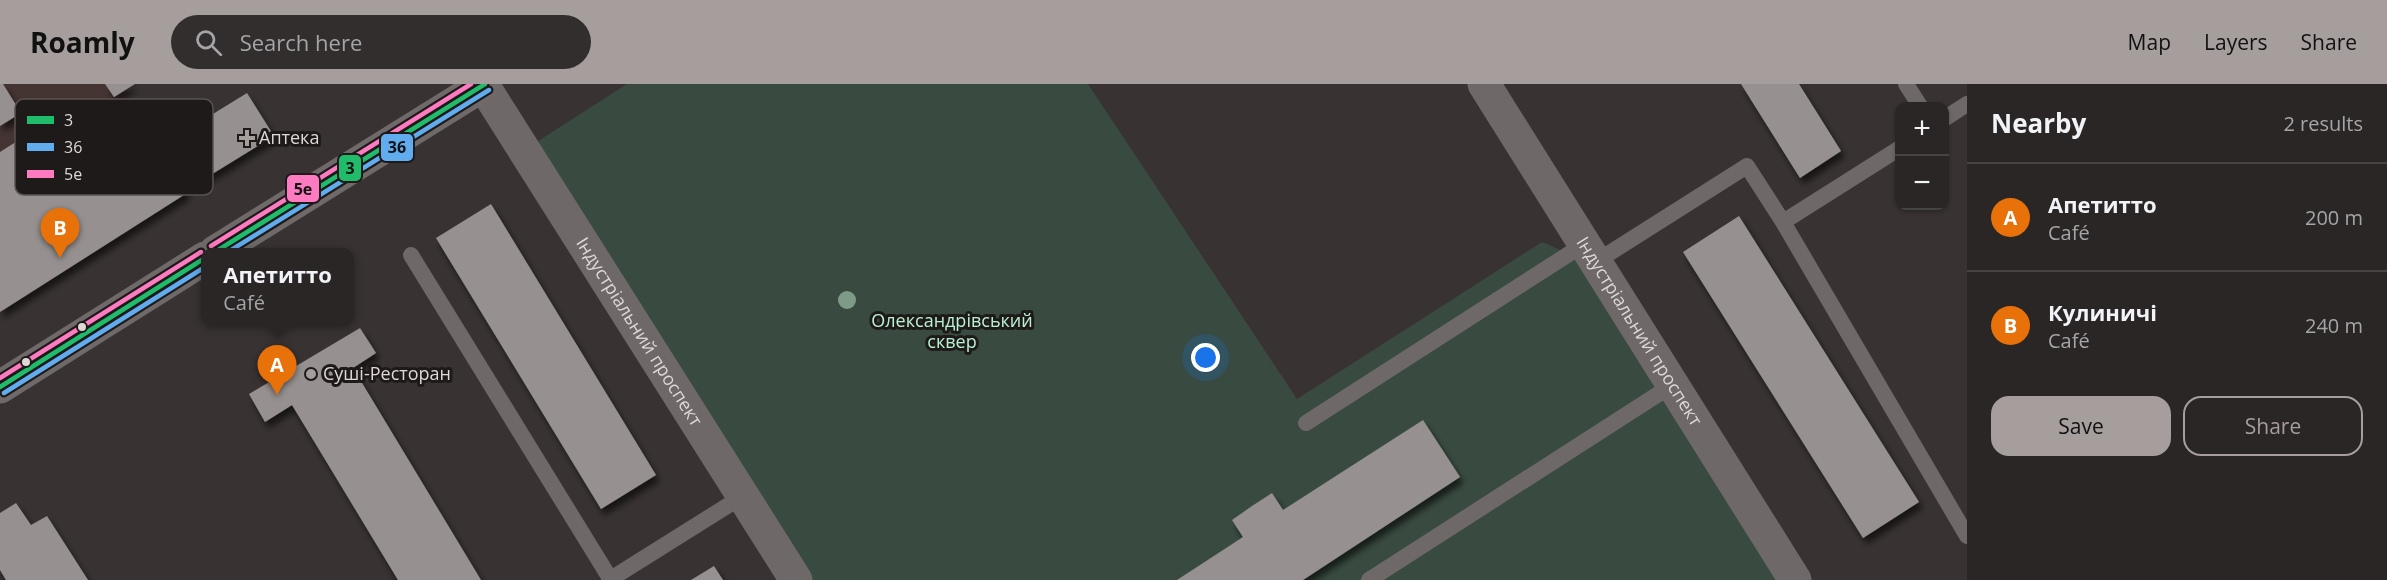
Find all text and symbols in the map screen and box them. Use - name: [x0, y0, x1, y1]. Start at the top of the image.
- search box: [171, 15, 591, 69]
- text: Roamly: [30, 23, 135, 61]
- icon: search: [192, 26, 225, 59]
- text: Search here: [240, 27, 362, 57]
- text: Map: [2128, 28, 2171, 56]
- text: Layers: [2204, 28, 2268, 56]
- text: Share: [2301, 28, 2357, 56]
- legend: [15, 99, 213, 195]
- map controls: [1895, 102, 1949, 210]
- button: +: [1895, 102, 1949, 156]
- text: Nearby: [1991, 105, 2086, 141]
- text: 3: [64, 109, 73, 131]
- text: 2 results: [2283, 110, 2363, 137]
- place label: Аптека: [259, 125, 319, 149]
- marker: Аптека: [240, 131, 254, 145]
- line badge: 36: [380, 133, 414, 162]
- text: 36: [64, 136, 82, 158]
- text: 36: [388, 136, 406, 158]
- line badge: 3: [338, 154, 362, 182]
- button: −: [1895, 156, 1949, 210]
- text: 3: [345, 157, 355, 179]
- text: 5е: [64, 163, 82, 185]
- line badge: 5е: [286, 174, 320, 203]
- text: 5е: [294, 178, 312, 200]
- text: Апетитто: [2048, 189, 2157, 219]
- text: A: [2004, 204, 2017, 231]
- text: 200 m: [2305, 204, 2363, 231]
- pin: B: [40, 208, 80, 258]
- text: Café: [2048, 219, 2090, 246]
- street label: Індустріальний проспект: [571, 232, 709, 431]
- street label: Індустріальний проспект: [1572, 232, 1709, 431]
- popup: [201, 248, 354, 326]
- text: Апетитто: [223, 259, 332, 289]
- text: Café: [223, 289, 265, 316]
- text: Кулиничі: [2048, 297, 2157, 327]
- park label: Олександрівський сквер: [871, 308, 1033, 353]
- text: B: [2004, 312, 2017, 339]
- text: 240 m: [2305, 312, 2363, 339]
- unlabelled marker: [76, 321, 88, 333]
- text: Café: [2048, 327, 2090, 354]
- your location: [1191, 343, 1220, 372]
- pin: A: [258, 346, 296, 395]
- unlabelled marker: [20, 356, 32, 368]
- place label: Суші-Ресторан: [323, 361, 451, 385]
- marker: Суші-Ресторан: [304, 367, 318, 381]
- button: Save: [1991, 396, 2171, 456]
- button: Share: [2183, 396, 2363, 456]

